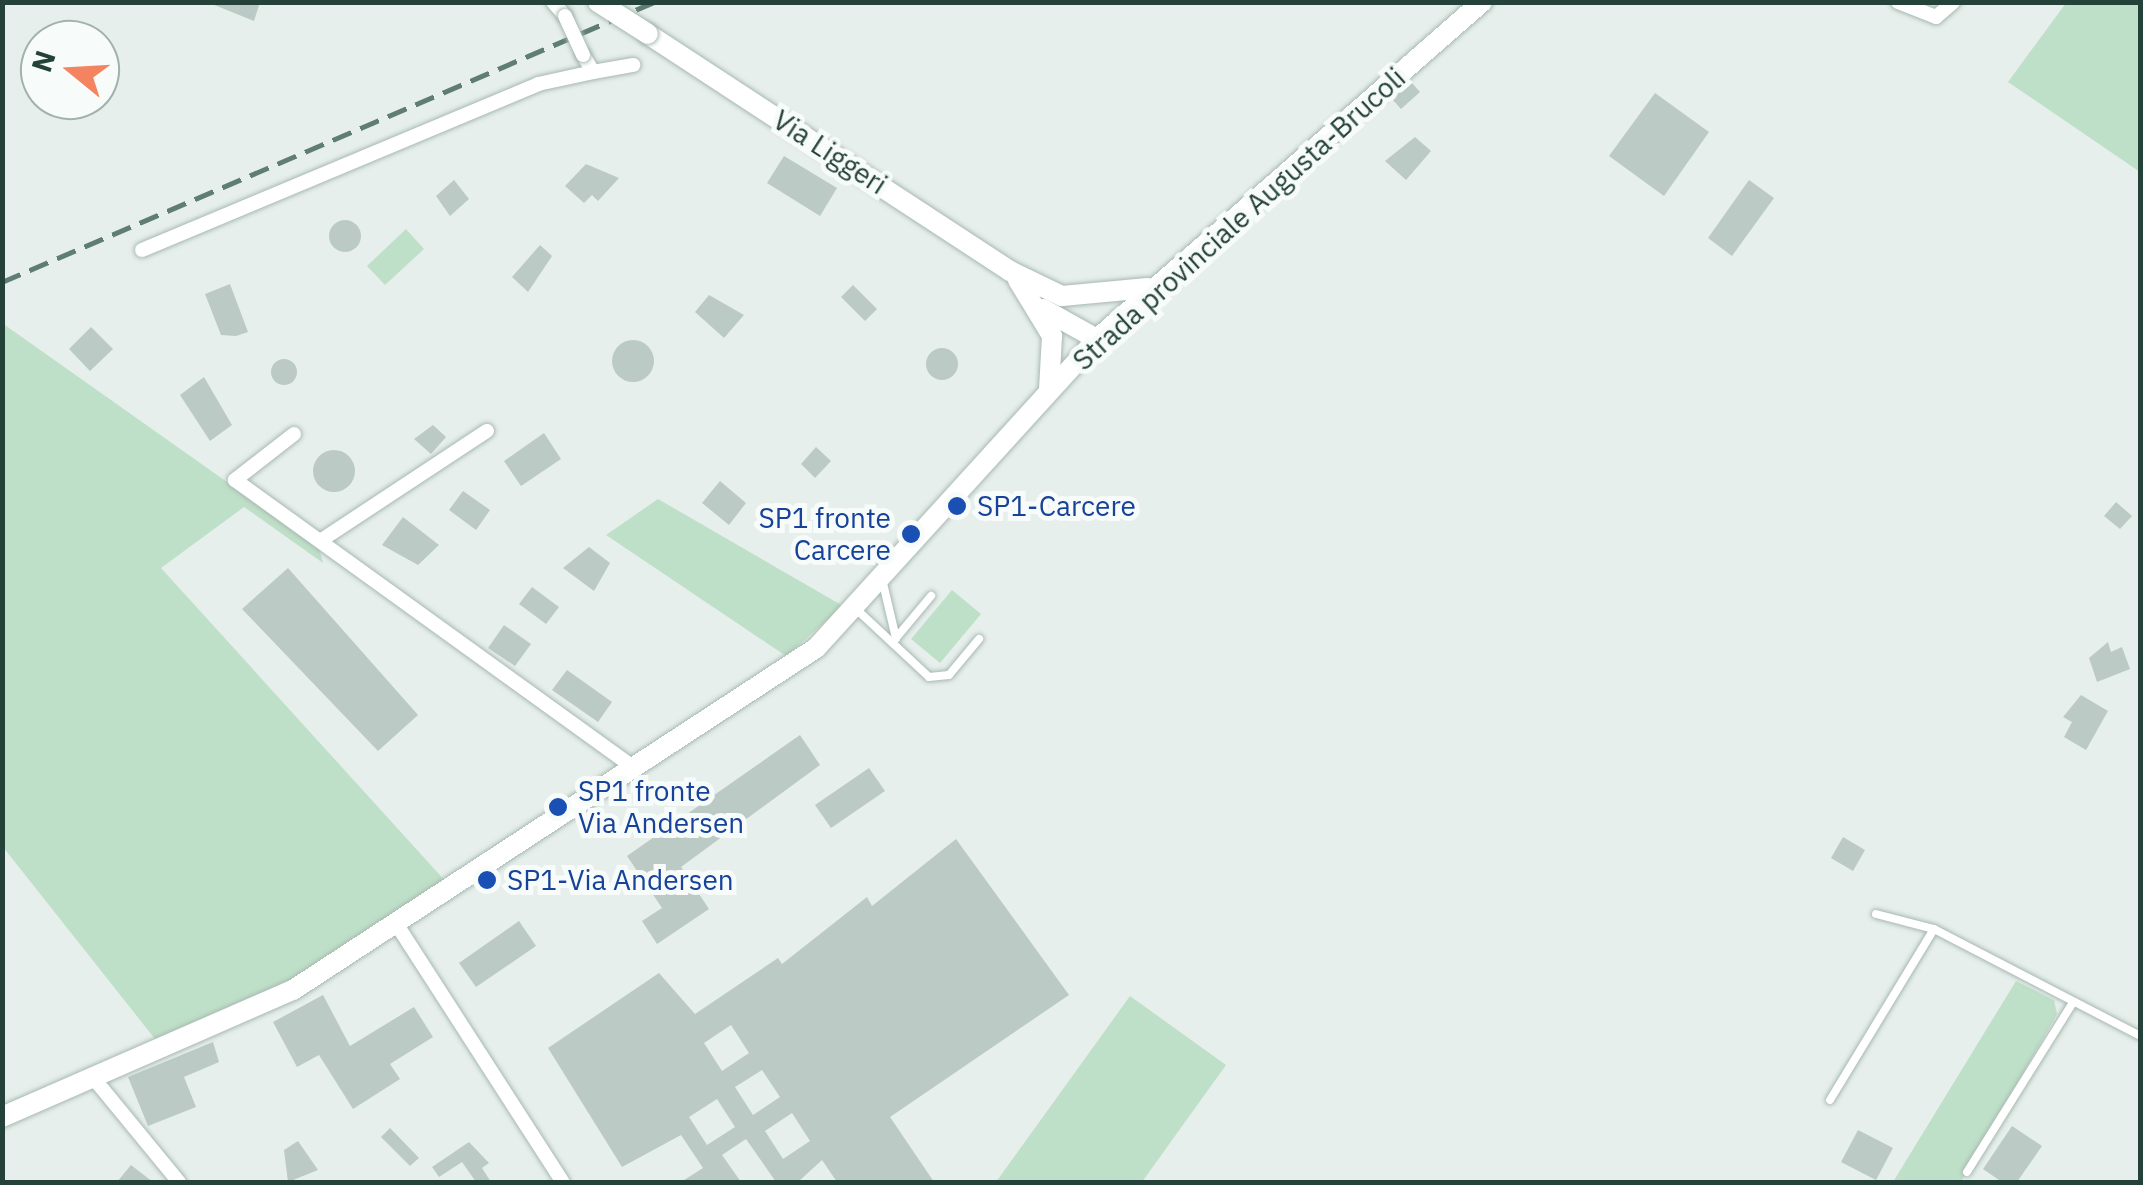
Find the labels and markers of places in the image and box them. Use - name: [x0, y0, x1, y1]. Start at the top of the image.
- place label: SP1-Carcere: [977, 489, 1136, 523]
- marker: SP1-Carcere: [946, 495, 968, 517]
- place label: SP1 fronte Carcere: [758, 501, 891, 567]
- marker: SP1 fronte Carcere: [900, 523, 922, 545]
- place label: SP1 fronte Via Andersen: [578, 774, 744, 840]
- marker: SP1 fronte Via Andersen: [547, 796, 569, 818]
- place label: SP1-Via Andersen: [507, 863, 734, 897]
- marker: SP1-Via Andersen: [476, 869, 498, 891]

